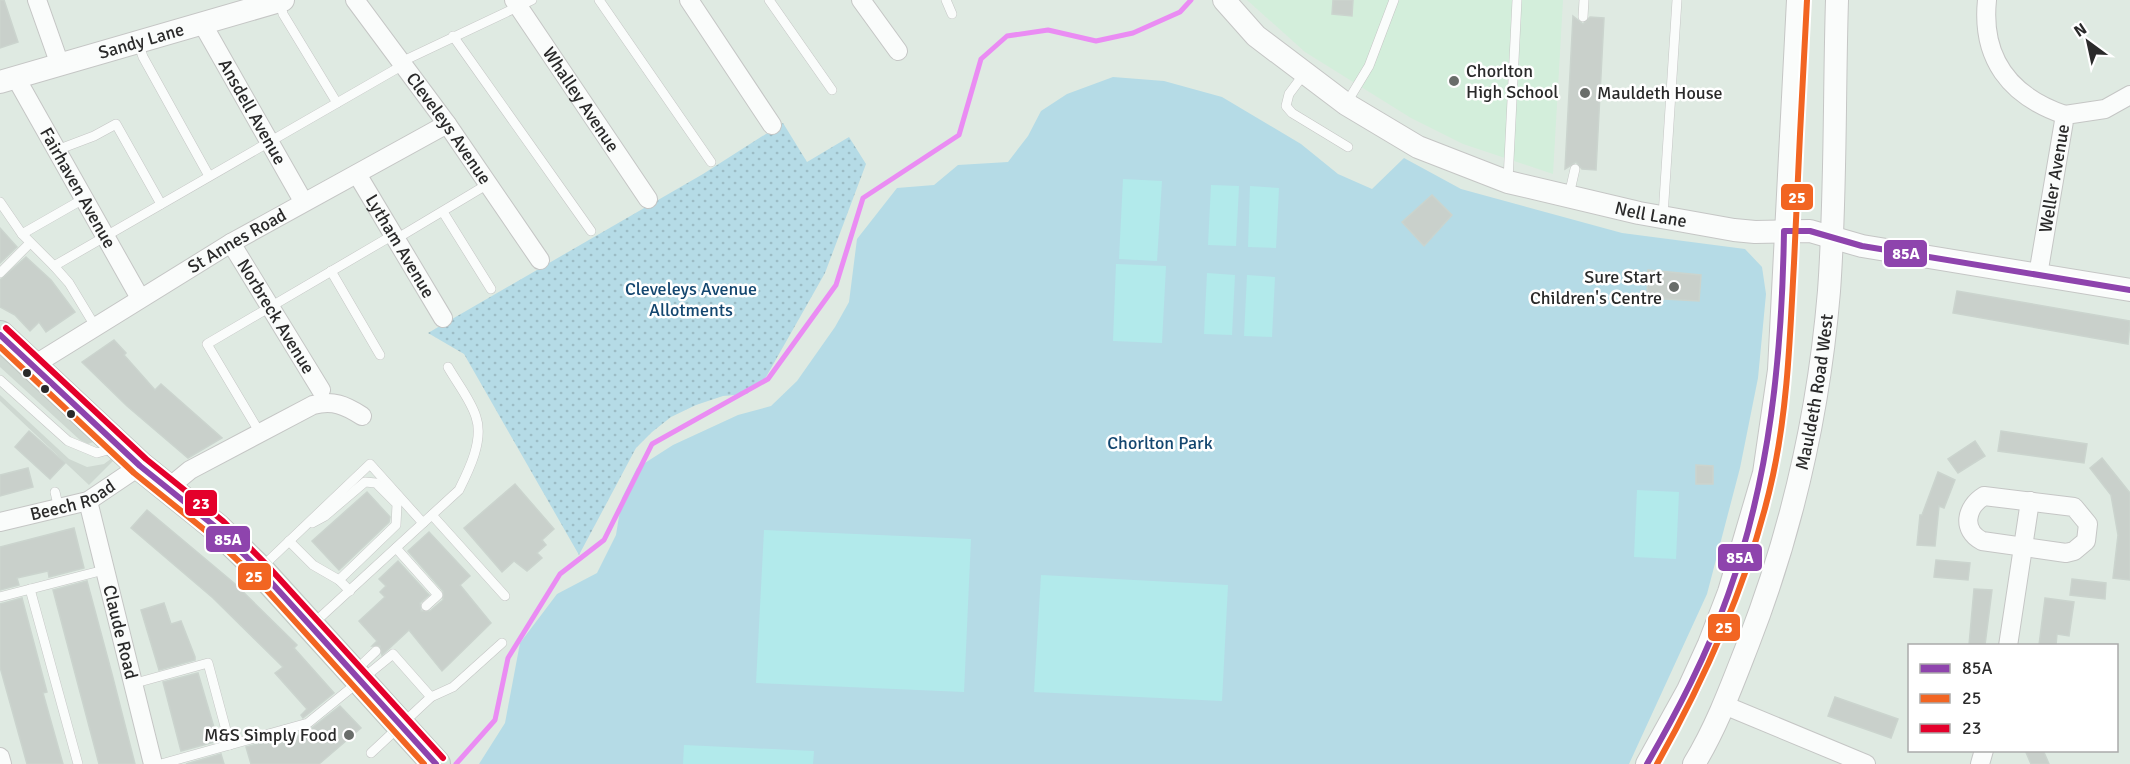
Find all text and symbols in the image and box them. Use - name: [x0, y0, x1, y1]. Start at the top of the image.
- north arrow: [2058, 12, 2118, 72]
- street label: Sandy Lane: [96, 18, 187, 64]
- text: N: [2070, 19, 2090, 42]
- street label: Whalley Avenue: [538, 43, 624, 156]
- street label: Ansdell Avenue: [214, 55, 291, 168]
- place label: Chorlton High School: [1466, 60, 1559, 103]
- street label: Cleveleys Avenue: [401, 68, 496, 189]
- marker: Chorlton High School: [1447, 74, 1461, 88]
- place label: Mauldeth House: [1597, 82, 1723, 104]
- marker: Mauldeth House: [1578, 86, 1592, 100]
- street label: Weller Avenue: [2034, 122, 2074, 234]
- street label: Fairhaven Avenue: [35, 123, 121, 252]
- line badge: 25: [1780, 183, 1814, 211]
- text: 25: [1788, 188, 1806, 208]
- street label: Lytham Avenue: [361, 190, 440, 302]
- street label: Nell Lane: [1613, 197, 1689, 232]
- street label: St Annes Road: [184, 204, 290, 278]
- line badge: 85A: [1883, 239, 1928, 268]
- text: 85A: [1892, 244, 1921, 264]
- street label: Norbreck Avenue: [232, 255, 319, 378]
- place label: Sure Start Children's Centre: [1530, 266, 1662, 309]
- park label: Cleveleys Avenue Allotments: [625, 278, 757, 321]
- marker: Sure Start Children's Centre: [1667, 280, 1681, 294]
- street label: Mauldeth Road West: [1791, 313, 1838, 472]
- unlabelled marker: [21, 367, 33, 379]
- unlabelled marker: [39, 383, 51, 395]
- unlabelled marker: [65, 408, 77, 420]
- park label: Chorlton Park: [1107, 432, 1213, 454]
- street label: Beech Road: [28, 475, 119, 525]
- line badge: 23: [184, 489, 218, 517]
- text: 23: [192, 494, 210, 514]
- line badge: 85A: [205, 525, 251, 553]
- text: 85A: [214, 530, 243, 550]
- line badge: 85A: [1717, 543, 1763, 572]
- text: 85A: [1726, 548, 1755, 568]
- line badge: 25: [237, 562, 272, 591]
- text: 25: [245, 567, 263, 587]
- street label: Claude Road: [98, 583, 143, 681]
- line badge: 25: [1707, 613, 1741, 642]
- text: 25: [1715, 618, 1733, 638]
- legend: [1908, 644, 2118, 752]
- text: 85A: [1962, 657, 1992, 679]
- text: 25: [1962, 687, 1981, 709]
- text: 23: [1962, 717, 1981, 739]
- place label: M&S Simply Food: [204, 724, 337, 746]
- marker: M&S Simply Food: [342, 728, 356, 742]

